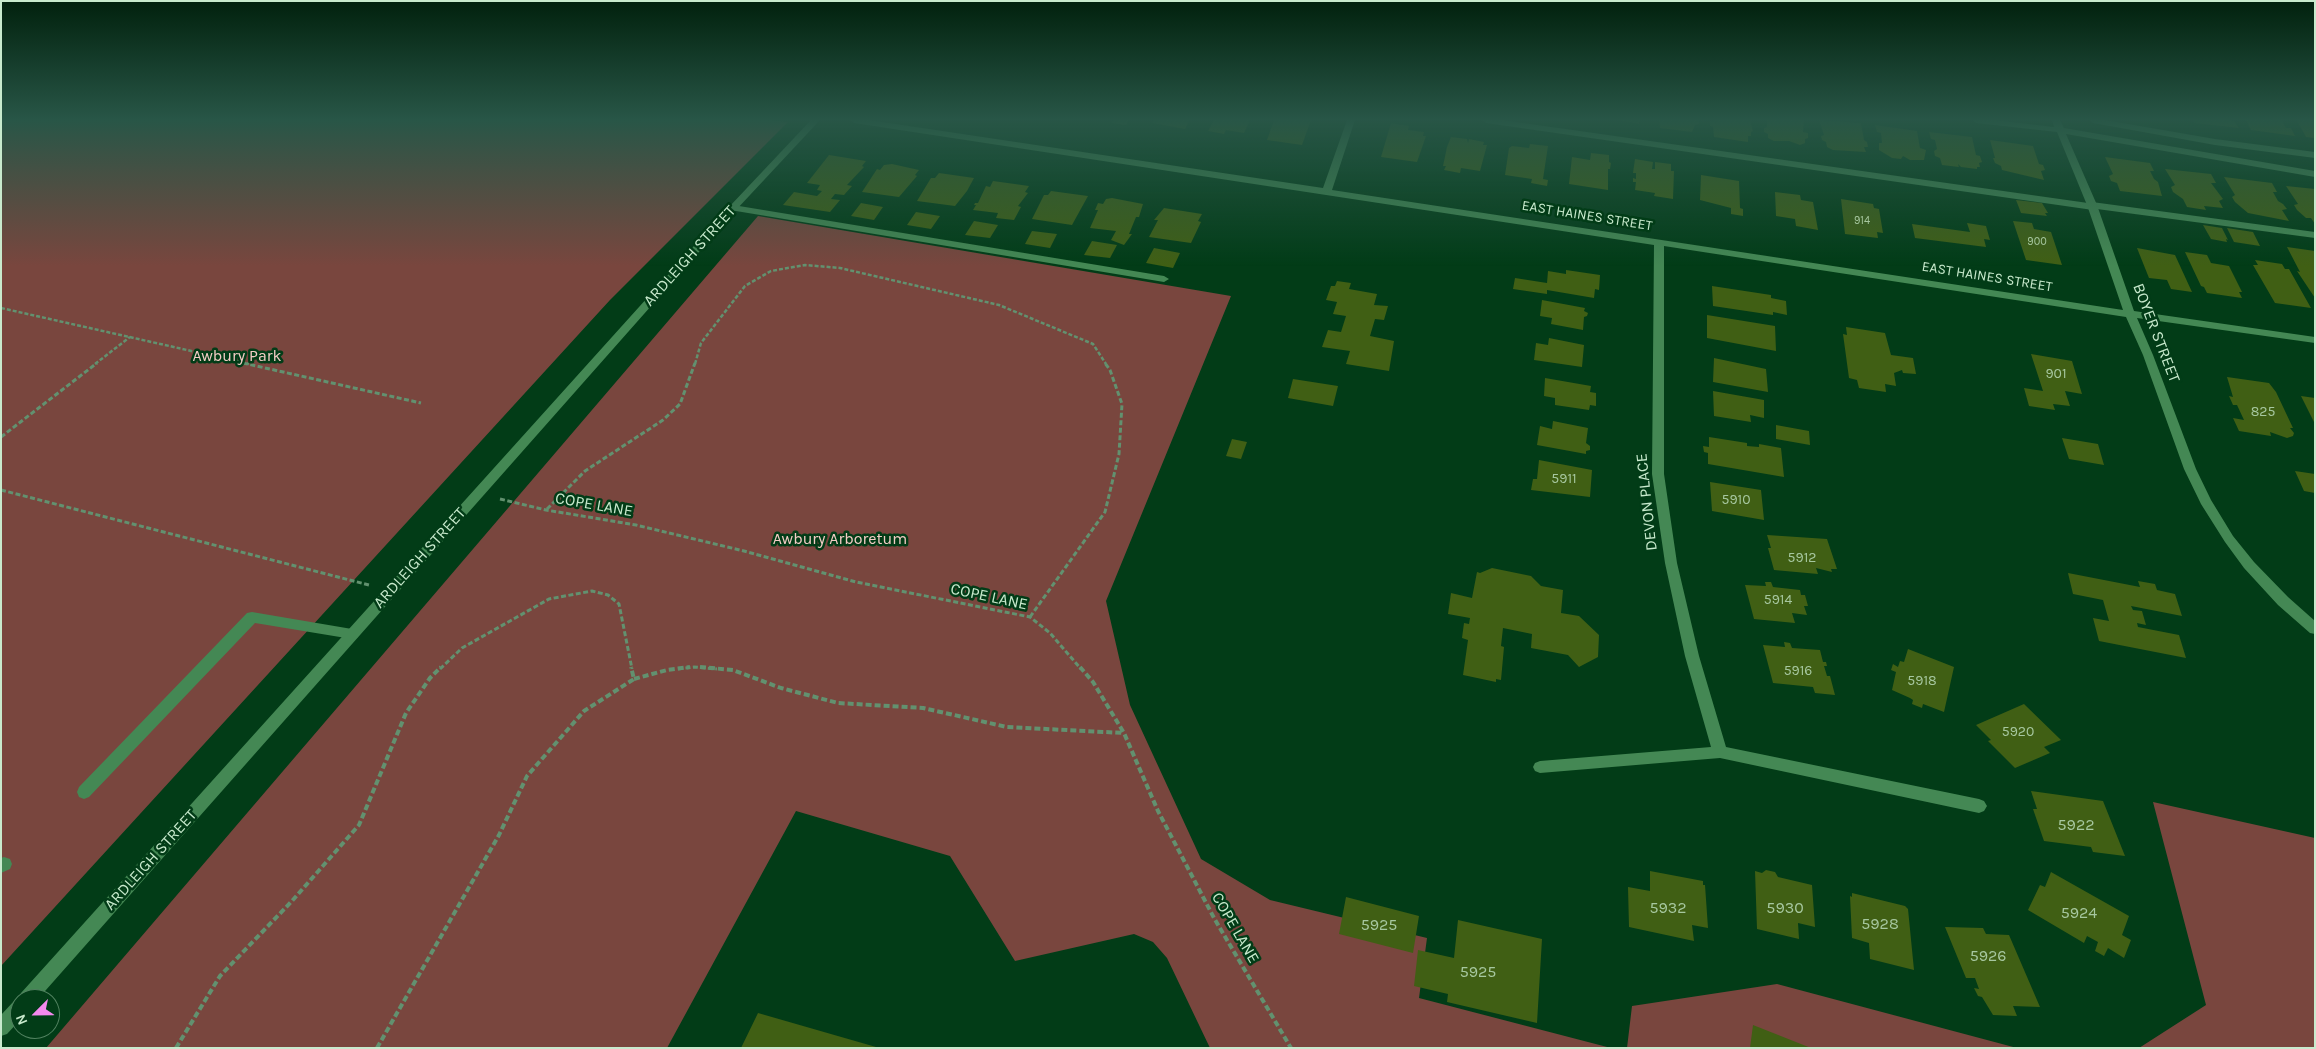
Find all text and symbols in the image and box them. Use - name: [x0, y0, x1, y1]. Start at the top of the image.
- street label: EAST HAINES STREET: [1520, 197, 1654, 235]
- street label: ARDLEIGH STREET: [640, 202, 740, 310]
- house number: 914: [1854, 214, 1870, 228]
- house number: 900: [2027, 235, 2047, 249]
- street label: EAST HAINES STREET: [1920, 258, 2054, 296]
- street label: BOYER STREET: [2128, 281, 2184, 385]
- park label: Awbury Park: [192, 346, 282, 366]
- house number: 901: [2045, 366, 2067, 382]
- house number: 825: [2251, 404, 2275, 420]
- street label: DEVON PLACE: [1632, 452, 1662, 552]
- house number: 5911: [1551, 471, 1577, 487]
- street label: COPE LANE: [554, 489, 634, 521]
- house number: 5910: [1722, 492, 1750, 508]
- street label: ARDLEIGH STREET: [370, 504, 470, 612]
- park label: Awbury Arboretum: [773, 529, 907, 549]
- house number: 5912: [1788, 550, 1816, 566]
- street label: COPE LANE: [949, 579, 1029, 615]
- house number: 5914: [1764, 592, 1792, 608]
- house number: 5916: [1784, 663, 1812, 679]
- house number: 5918: [1907, 673, 1937, 689]
- house number: 5920: [2002, 724, 2034, 740]
- street label: ARDLEIGH STREET: [101, 806, 201, 914]
- house number: 5922: [2058, 815, 2094, 835]
- street label: COPE LANE: [1207, 889, 1263, 967]
- house number: 5932: [1649, 898, 1687, 918]
- house number: 5930: [1766, 898, 1804, 918]
- house number: 5924: [2061, 903, 2097, 923]
- house number: 5928: [1861, 914, 1899, 934]
- house number: 5925: [1361, 915, 1397, 935]
- house number: 5926: [1970, 946, 2006, 966]
- house number: 5925: [1460, 962, 1496, 982]
- north arrow: [10, 989, 60, 1039]
- text: N: [12, 1012, 31, 1028]

